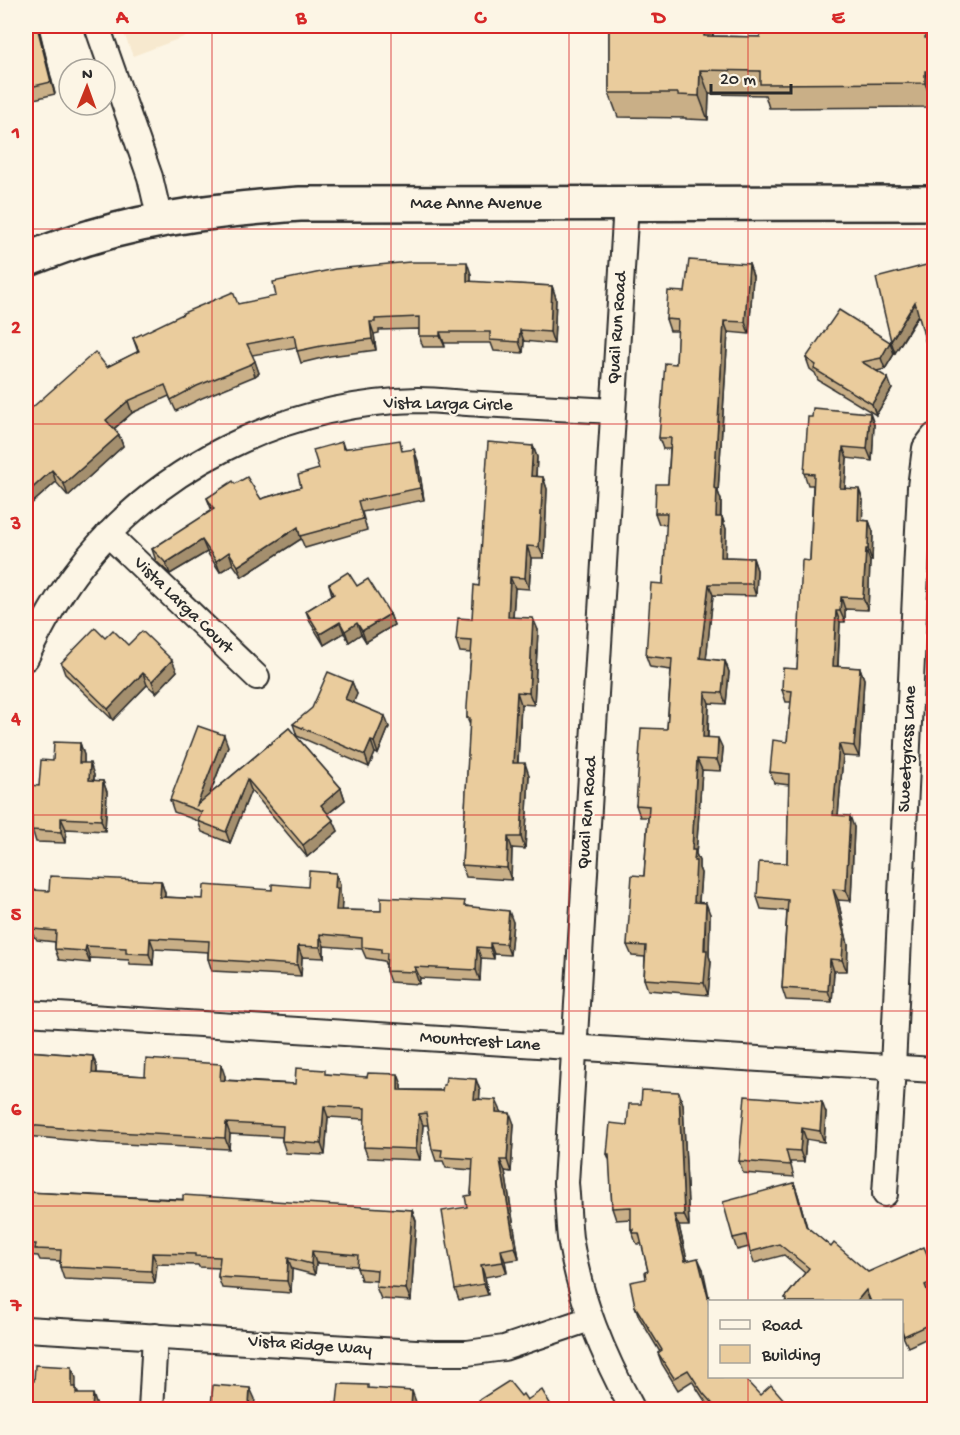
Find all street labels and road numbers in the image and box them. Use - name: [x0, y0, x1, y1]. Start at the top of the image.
- street label: Mae Anne Avenue: [410, 194, 542, 215]
- street label: Quail Run Road: [604, 270, 633, 385]
- street label: Vista Larga Circle: [382, 393, 513, 417]
- street label: Vista Larga Court: [128, 552, 239, 660]
- street label: Sweetgrass Lane: [894, 684, 922, 813]
- street label: Quail Run Road: [574, 755, 603, 870]
- street label: Mountcrest Lane: [419, 1027, 542, 1057]
- street label: Vista Ridge Way: [246, 1331, 373, 1361]

